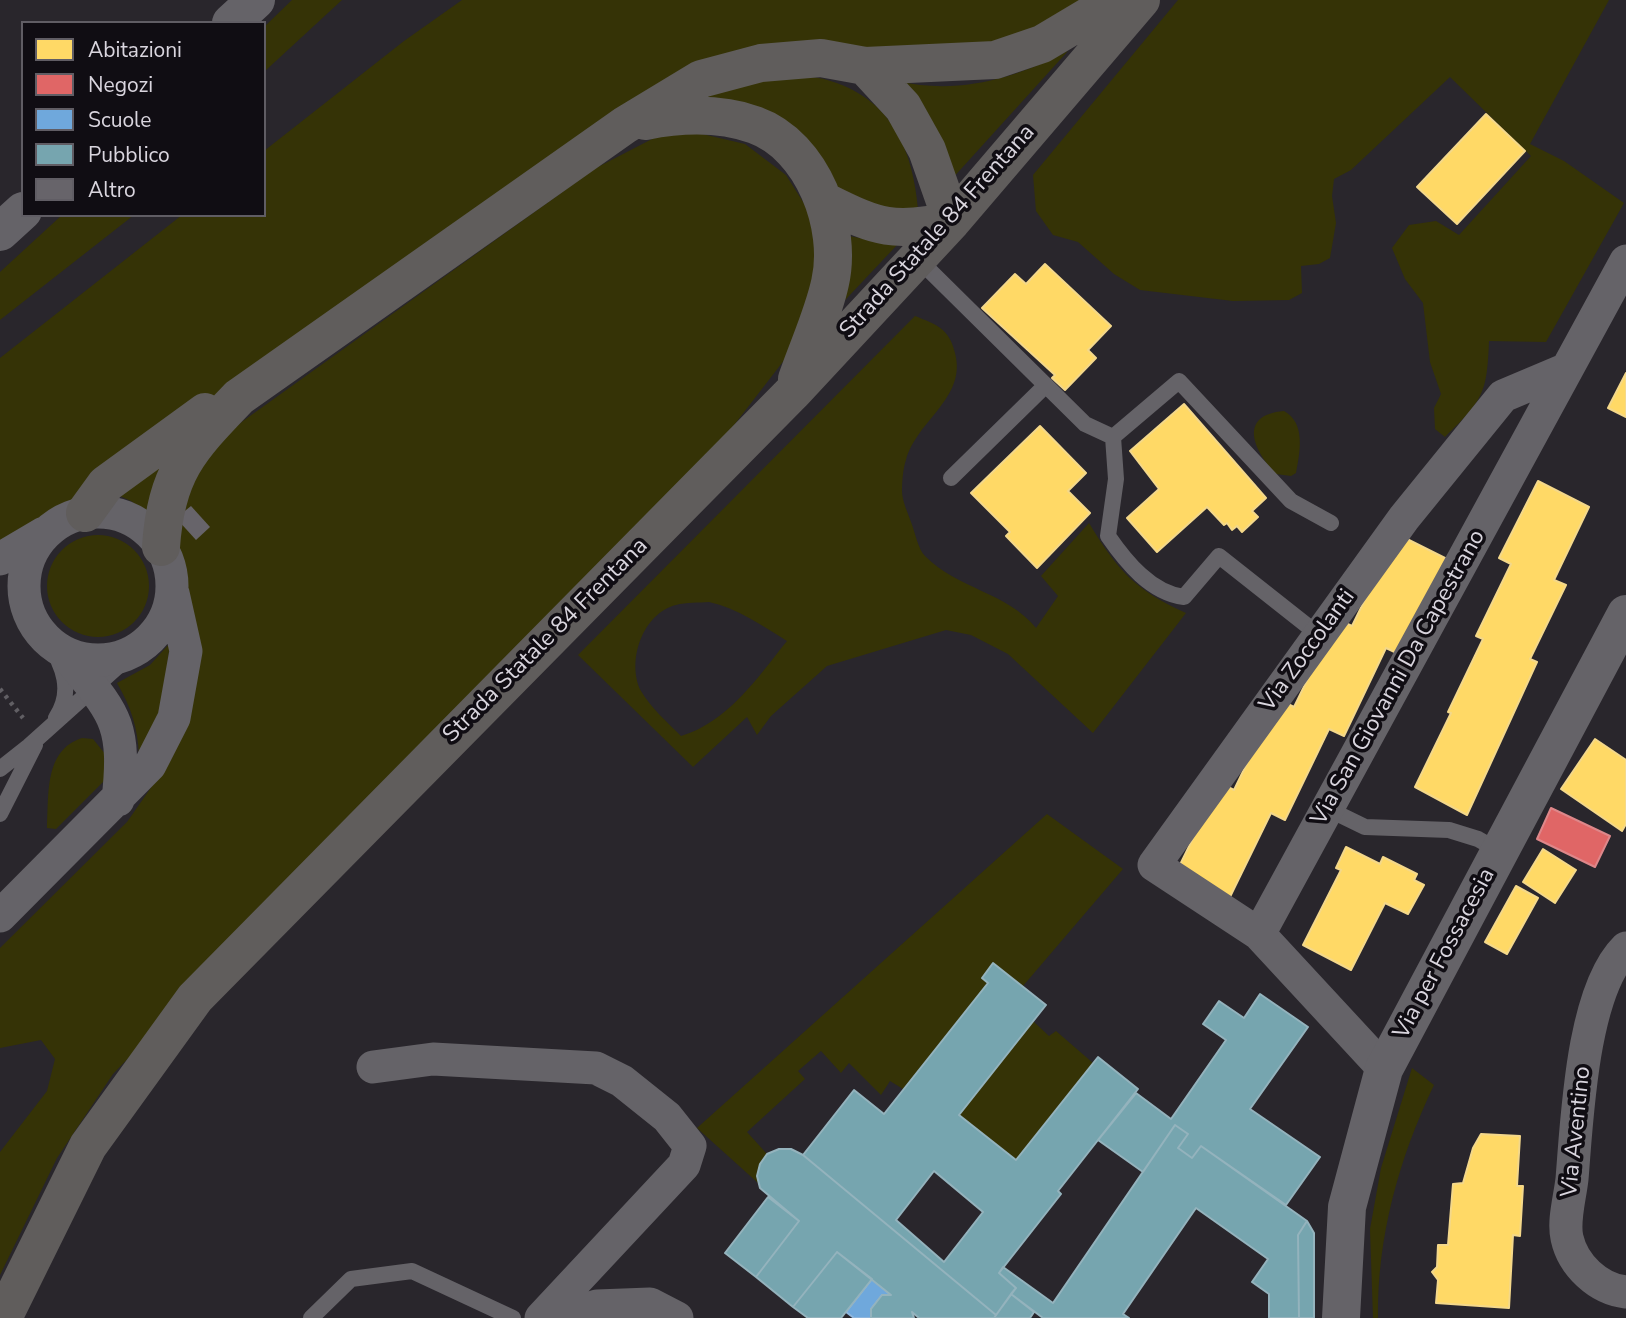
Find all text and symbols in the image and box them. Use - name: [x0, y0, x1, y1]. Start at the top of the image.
- legend: [21, 21, 266, 217]
- text: Abitazioni: [88, 36, 182, 64]
- text: Negozi: [88, 71, 153, 99]
- text: Scuole: [88, 106, 151, 134]
- street label: Strada Statale 84 Frentana: [835, 119, 1041, 345]
- text: Pubblico: [88, 141, 170, 169]
- text: Altro: [88, 176, 136, 204]
- street label: Via San Giovanni Da Capestrano: [1306, 525, 1492, 831]
- street label: Strada Statale 84 Frentana: [438, 533, 654, 749]
- street label: Via Zoccolanti: [1254, 584, 1362, 718]
- street label: Via per Fossacesia: [1388, 864, 1502, 1044]
- street label: Via Aventino: [1556, 1065, 1598, 1199]

